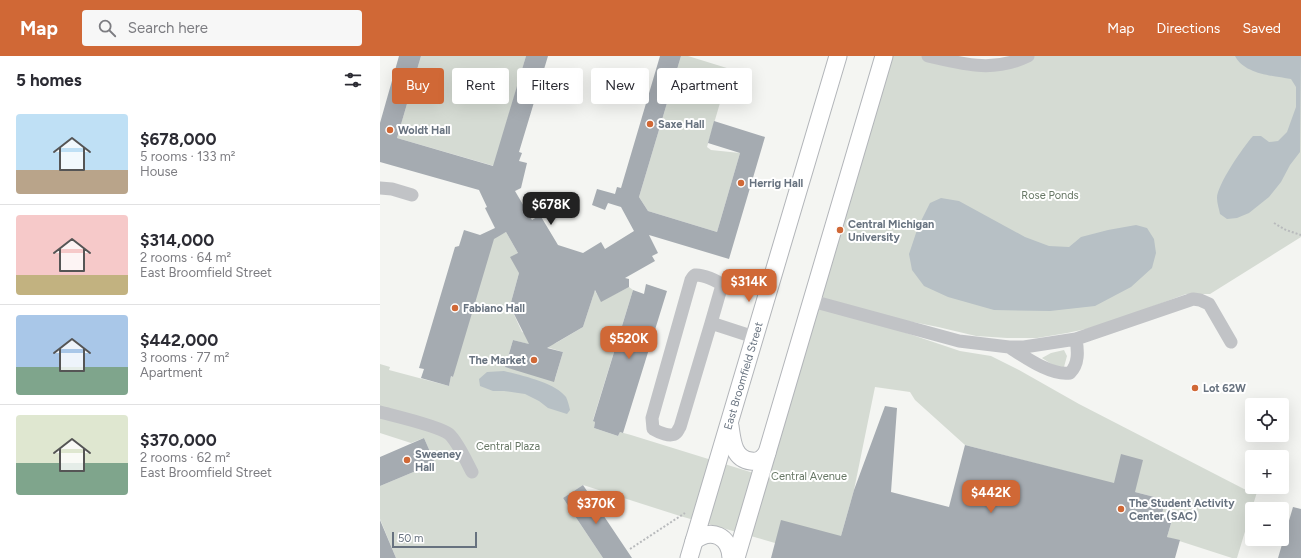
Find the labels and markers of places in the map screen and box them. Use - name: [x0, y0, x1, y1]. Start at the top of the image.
- place label: Saxe Hall: [658, 118, 705, 131]
- marker: Saxe Hall: [645, 119, 655, 129]
- place label: Woldt Hall: [398, 124, 451, 137]
- marker: Woldt Hall: [385, 125, 395, 135]
- place label: Herrig Hall: [749, 177, 804, 190]
- marker: Herrig Hall: [736, 178, 746, 188]
- pin: $678K: [523, 192, 579, 226]
- place label: Central Michigan University: [848, 218, 934, 244]
- marker: Central Michigan University: [835, 225, 845, 235]
- pin: $314K: [721, 269, 777, 303]
- place label: Fabiano Hall: [463, 302, 525, 315]
- marker: Fabiano Hall: [450, 303, 460, 313]
- pin: $520K: [601, 326, 657, 360]
- place label: The Market: [469, 354, 527, 367]
- marker: The Market: [529, 355, 539, 365]
- place label: Lot 62W: [1203, 382, 1246, 395]
- marker: Lot 62W: [1190, 383, 1200, 393]
- place label: Sweeney Hall: [415, 448, 462, 474]
- marker: Sweeney Hall: [402, 455, 412, 465]
- pin: $442K: [963, 480, 1019, 514]
- pin: $370K: [568, 491, 624, 525]
- place label: The Student Activity Center (SAC): [1129, 497, 1235, 523]
- marker: The Student Activity Center (SAC): [1116, 504, 1126, 514]

